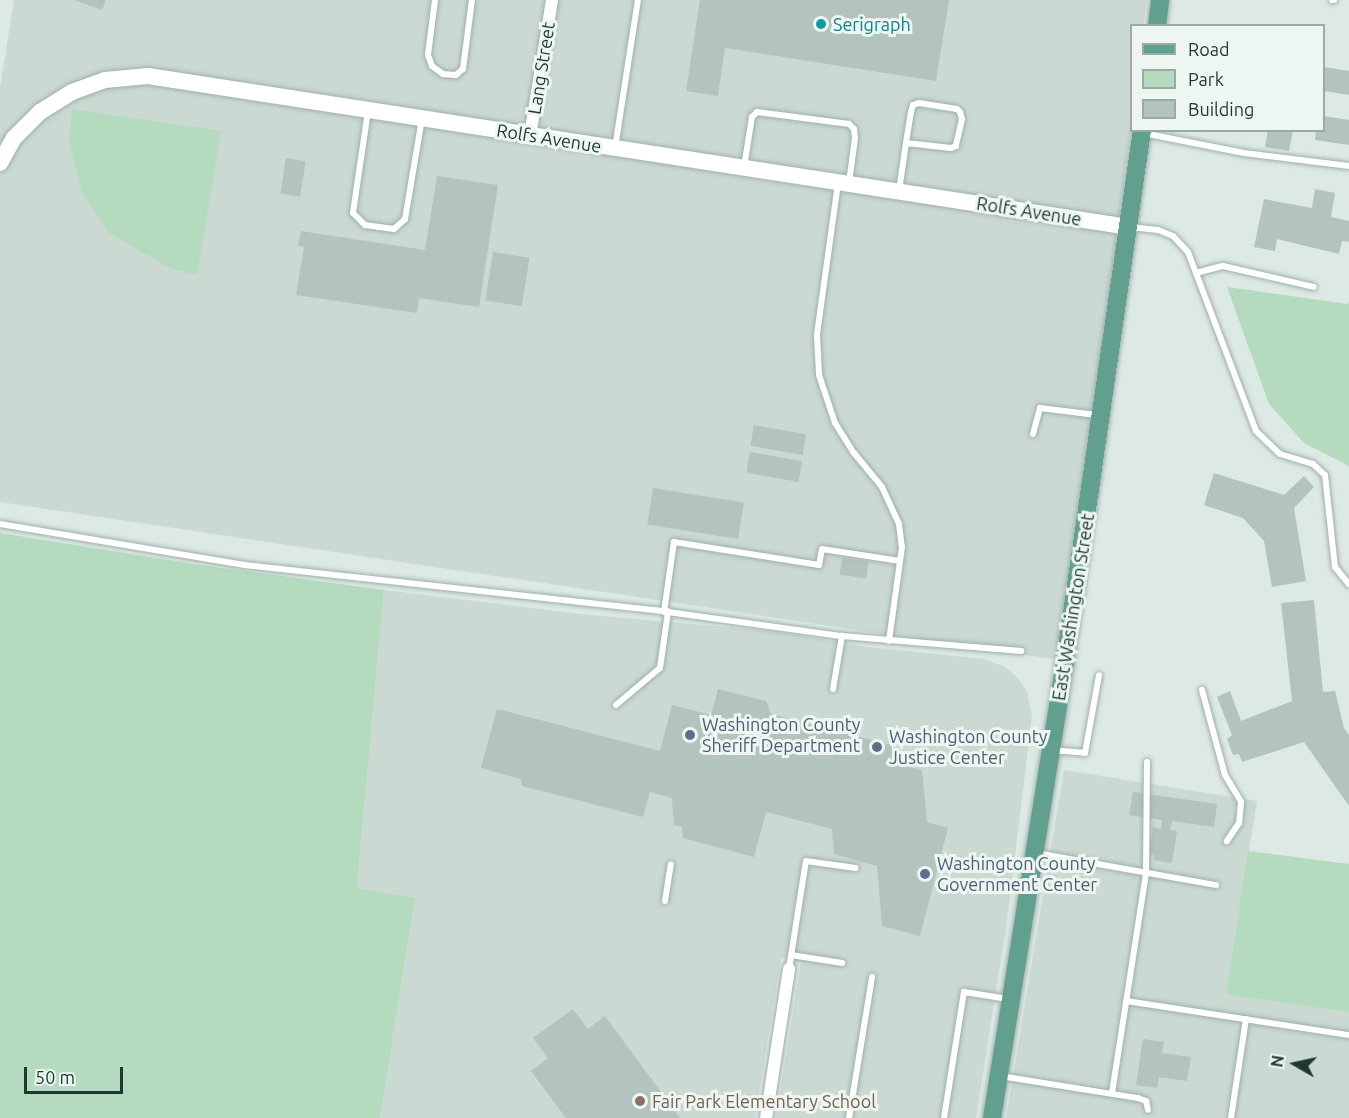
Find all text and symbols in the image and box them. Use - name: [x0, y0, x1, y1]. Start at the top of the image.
- place label: Serigraph: [833, 13, 911, 35]
- marker: Serigraph: [814, 17, 828, 31]
- street label: Lang Street: [523, 20, 559, 116]
- legend: [1130, 24, 1325, 132]
- text: Road: [1188, 39, 1230, 59]
- text: Park: [1188, 69, 1224, 89]
- text: Building: [1188, 99, 1254, 119]
- street label: Rolfs Avenue: [495, 119, 603, 157]
- street label: Rolfs Avenue: [975, 192, 1083, 230]
- street label: East Washington Street: [1048, 512, 1098, 702]
- place label: Washington County Sheriff Department: [702, 714, 860, 756]
- place label: Washington County Justice Center: [889, 726, 1047, 768]
- marker: Washington County Sheriff Department: [683, 728, 697, 742]
- marker: Washington County Justice Center: [870, 740, 884, 754]
- place label: Washington County Government Center: [937, 853, 1097, 896]
- marker: Washington County Government Center: [918, 867, 932, 881]
- north arrow: [1265, 1034, 1325, 1094]
- text: N: [1267, 1054, 1287, 1068]
- scale bar: [27, 1055, 126, 1093]
- text: 50 m: [35, 1067, 75, 1087]
- place label: Fair Park Elementary School: [652, 1090, 876, 1112]
- marker: Fair Park Elementary School: [633, 1094, 647, 1108]

